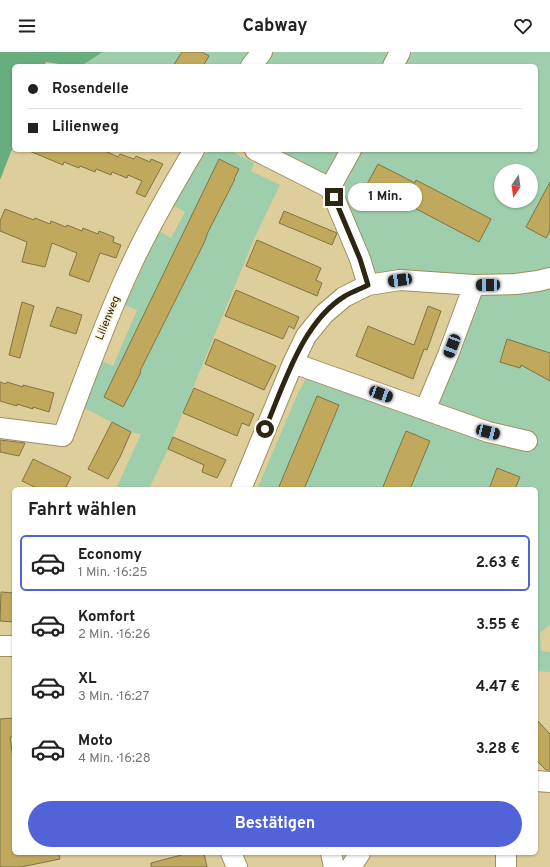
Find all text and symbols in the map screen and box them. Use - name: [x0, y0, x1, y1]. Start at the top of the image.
- icon: menu: [16, 15, 38, 37]
- text: Cabway: [242, 15, 308, 38]
- icon: heart: [512, 15, 534, 37]
- text: Rosendelle: [52, 80, 129, 99]
- text: Lilienweg: [52, 118, 119, 137]
- north arrow: [494, 164, 538, 208]
- map controls: [494, 164, 538, 208]
- callout: 1 Min.: [348, 183, 422, 211]
- route end: [325, 188, 343, 206]
- text: 1 Min.: [368, 189, 402, 205]
- car: [387, 272, 413, 288]
- car: [476, 279, 500, 291]
- street label: Lilienweg: [93, 294, 123, 342]
- car: [442, 333, 462, 359]
- car: [368, 384, 394, 404]
- route start: [256, 420, 274, 438]
- car: [475, 423, 501, 441]
- text: Fahrt wählen: [28, 499, 137, 522]
- icon: car: [30, 545, 66, 581]
- text: Economy: [78, 546, 142, 565]
- text: 2.63 €: [476, 554, 520, 573]
- text: 1 Min. · 16:25: [78, 565, 148, 581]
- icon: car: [30, 607, 66, 643]
- text: Komfort: [78, 608, 135, 627]
- text: 3.55 €: [476, 616, 520, 635]
- text: 2 Min. · 16:26: [78, 627, 150, 643]
- icon: car: [30, 669, 66, 705]
- text: XL: [78, 670, 96, 689]
- text: 4.47 €: [476, 678, 520, 697]
- text: 3 Min. · 16:27: [78, 689, 149, 705]
- icon: car: [30, 731, 66, 767]
- text: Moto: [78, 732, 113, 751]
- text: 3.28 €: [476, 740, 520, 759]
- text: 4 Min. · 16:28: [78, 751, 151, 767]
- button: Bestätigen: [28, 801, 522, 847]

